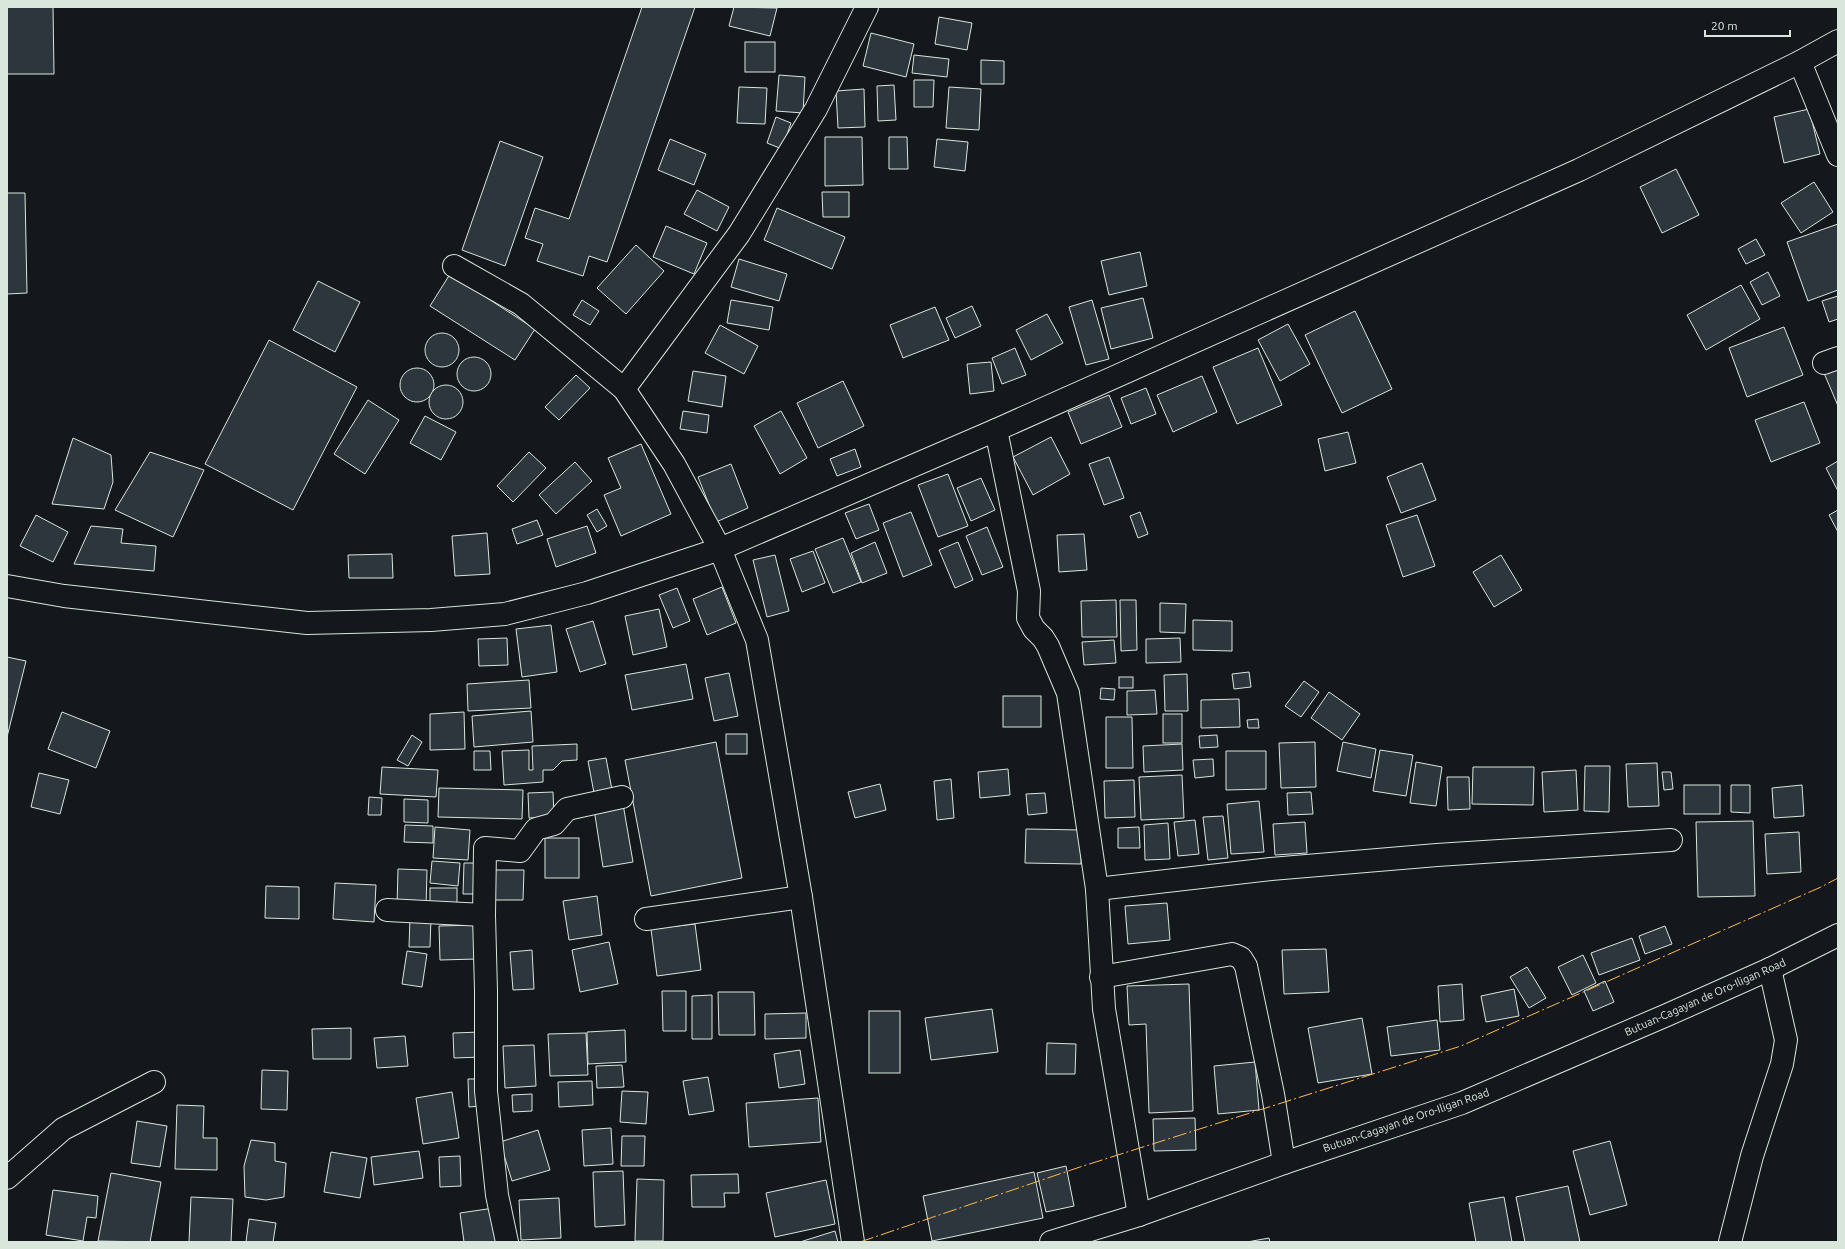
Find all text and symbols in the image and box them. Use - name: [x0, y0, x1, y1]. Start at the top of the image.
- scale bar: [1705, 12, 1790, 38]
- text: 20 m: [1711, 19, 1738, 32]
- street label: Butuan-Cagayan de Oro-Iligan Road: [1623, 956, 1787, 1038]
- street label: Butuan-Cagayan de Oro-Iligan Road: [1321, 1086, 1491, 1154]

